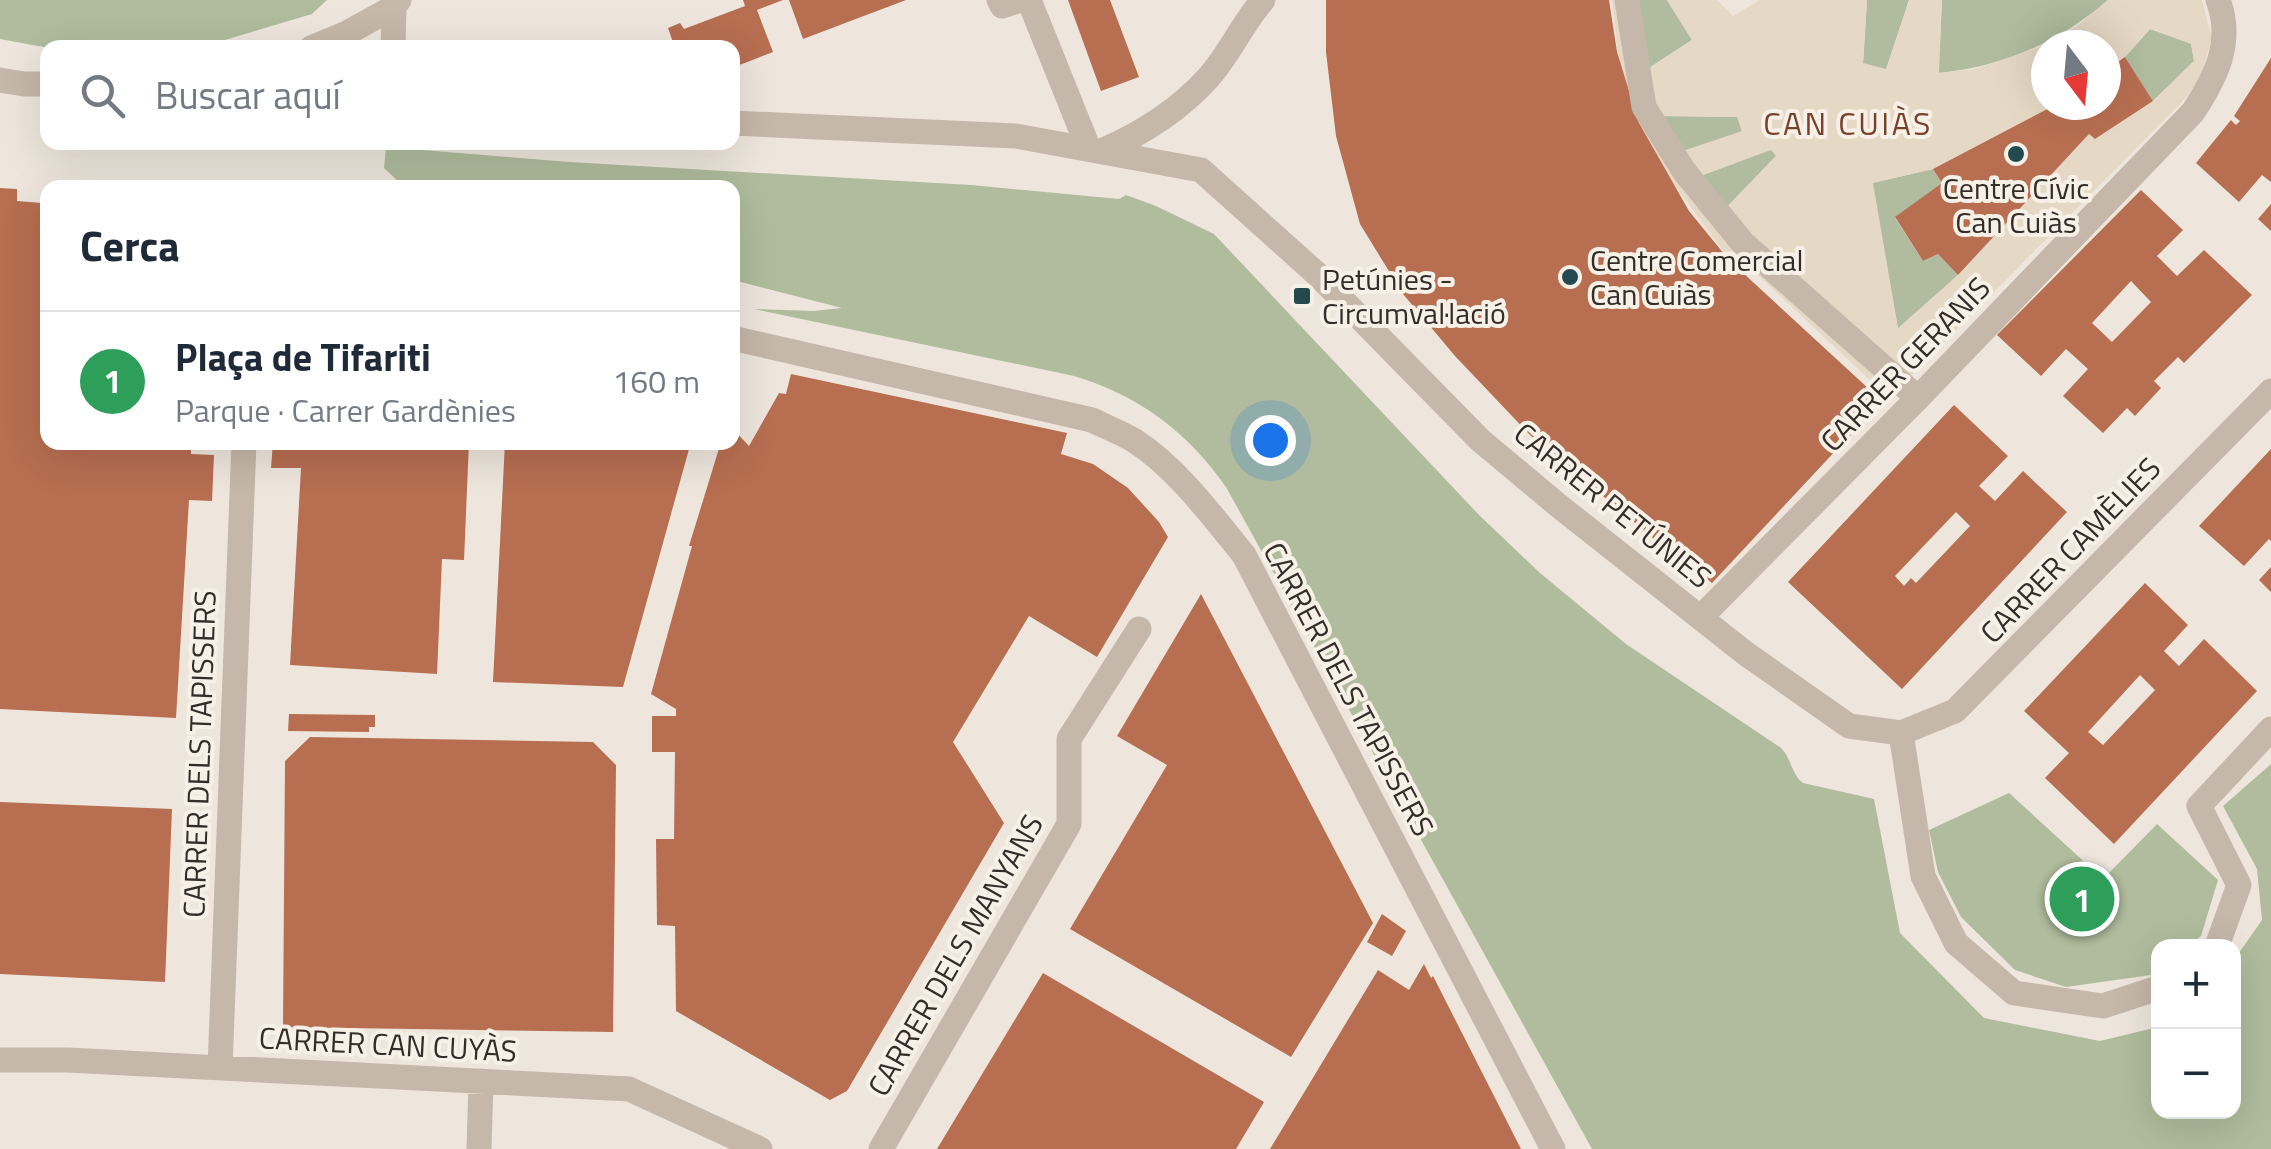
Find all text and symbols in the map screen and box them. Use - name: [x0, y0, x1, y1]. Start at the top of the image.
- north arrow: [2031, 30, 2121, 120]
- search box: [40, 40, 740, 150]
- text: Buscar aquí: [155, 66, 341, 124]
- icon: search: [75, 68, 130, 123]
- district label: CAN CUIÀS: [1763, 99, 1933, 147]
- marker: Centre Cívic Can Cuiàs: [2005, 143, 2027, 165]
- place label: Centre Cívic Can Cuiàs: [1943, 165, 2089, 245]
- text: Cerca: [80, 213, 180, 277]
- place label: Centre Comercial Can Cuiàs: [1590, 237, 1803, 317]
- place label: Petúnies - Circumval·lació: [1322, 256, 1506, 336]
- marker: Centre Comercial Can Cuiàs: [1559, 266, 1581, 288]
- street label: CARRER GERANIS: [1809, 266, 2001, 462]
- marker: Petúnies - Circumval·lació: [1291, 285, 1313, 307]
- text: Plaça de Tifariti: [175, 328, 431, 386]
- text: 1: [104, 357, 121, 405]
- text: 160 m: [612, 357, 700, 405]
- text: Parque · Carrer Gardènies: [175, 386, 516, 434]
- street label: CARRER PETÚNIES: [1504, 411, 1722, 599]
- your location: [1245, 415, 1296, 466]
- street label: CARRER CAMÈLIES: [1969, 446, 2171, 654]
- street label: CARRER DELS TAPISSERS: [1252, 534, 1446, 844]
- street label: CARRER DELS TAPISSERS: [170, 590, 228, 918]
- street label: CARRER DELS MANYANS: [855, 806, 1055, 1104]
- pin: 1: [2050, 862, 2114, 936]
- map controls: [2151, 939, 2241, 1119]
- button: +: [2151, 939, 2241, 1029]
- street label: CARRER CAN CUYÀS: [258, 1014, 518, 1074]
- button: −: [2151, 1029, 2241, 1119]

